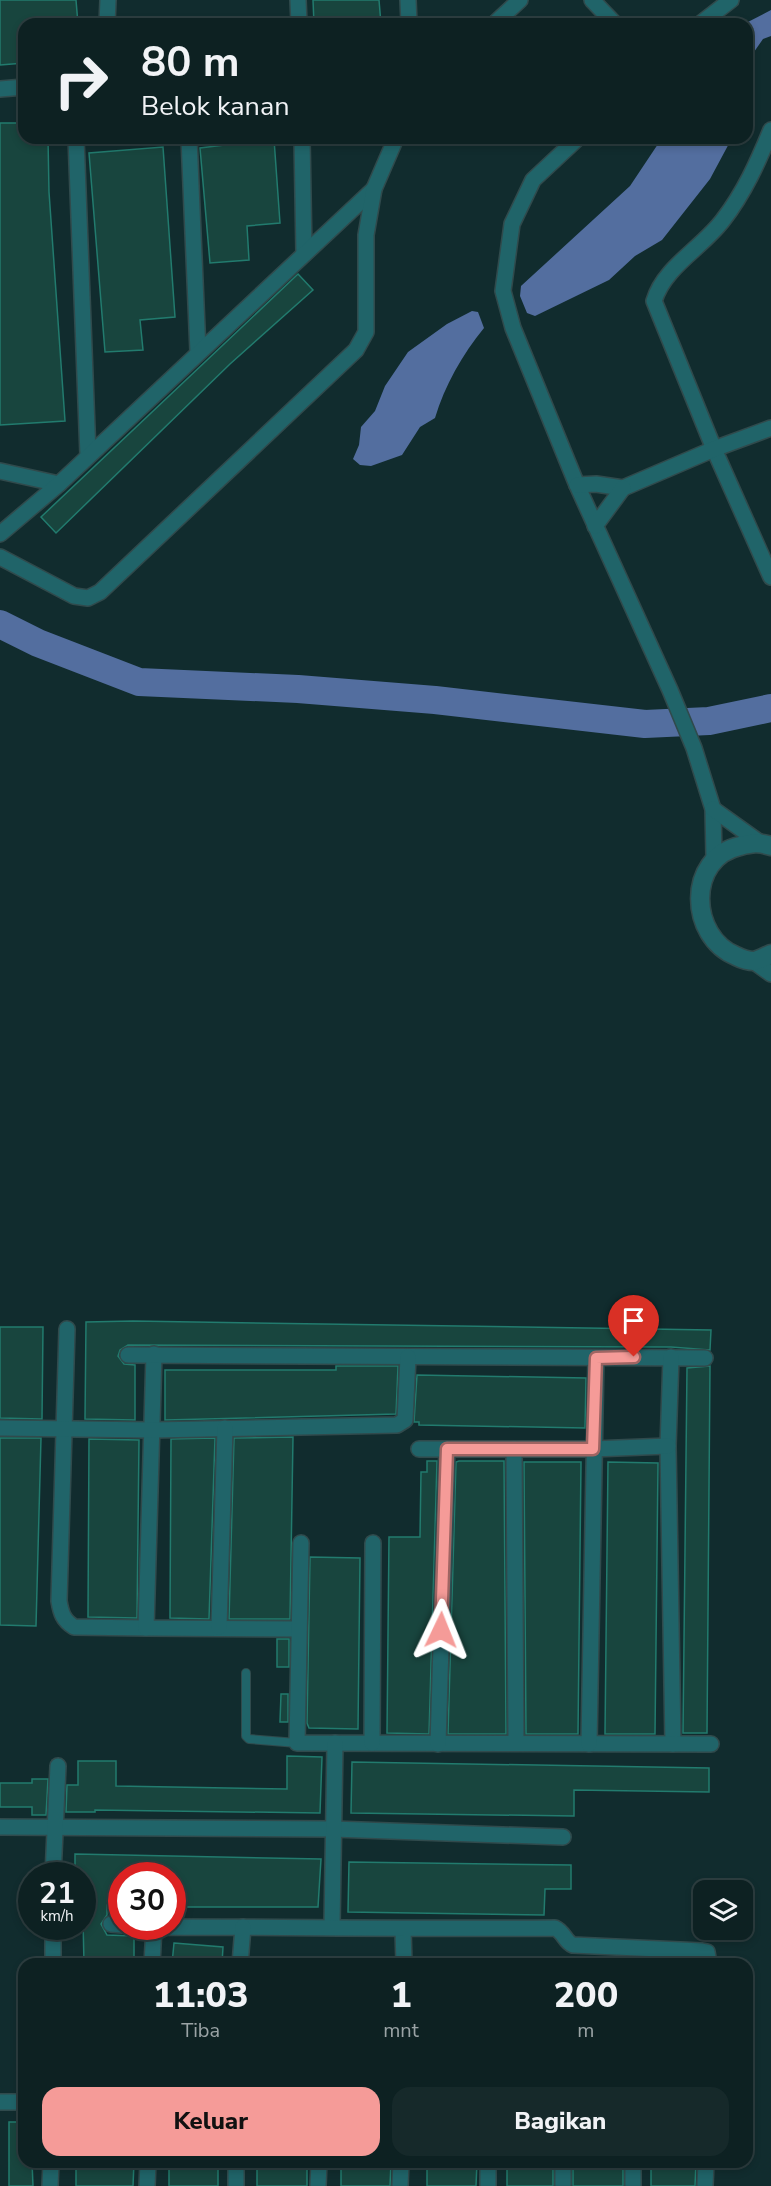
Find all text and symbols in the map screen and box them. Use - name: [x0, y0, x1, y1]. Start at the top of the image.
- text: 80 m: [141, 34, 240, 91]
- icon: right: [42, 42, 120, 120]
- text: Belok kanan: [141, 88, 290, 125]
- pin: [608, 1295, 659, 1357]
- icon: arrive: [617, 1304, 650, 1337]
- position arrow: [409, 1598, 473, 1662]
- speed limit sign: 30: [108, 1862, 186, 1940]
- text: 21: [39, 1873, 75, 1914]
- map controls: [693, 1880, 753, 1940]
- button: layers: [693, 1880, 753, 1940]
- text: km/h: [40, 1906, 74, 1926]
- text: 11:03: [153, 1971, 249, 2020]
- text: 1: [390, 1971, 412, 2020]
- text: 200: [553, 1971, 618, 2020]
- text: Tiba: [181, 2017, 220, 2044]
- text: mnt: [383, 2017, 419, 2044]
- text: m: [577, 2017, 594, 2044]
- button: Keluar: [42, 2087, 380, 2156]
- button: Bagikan: [392, 2087, 729, 2156]

